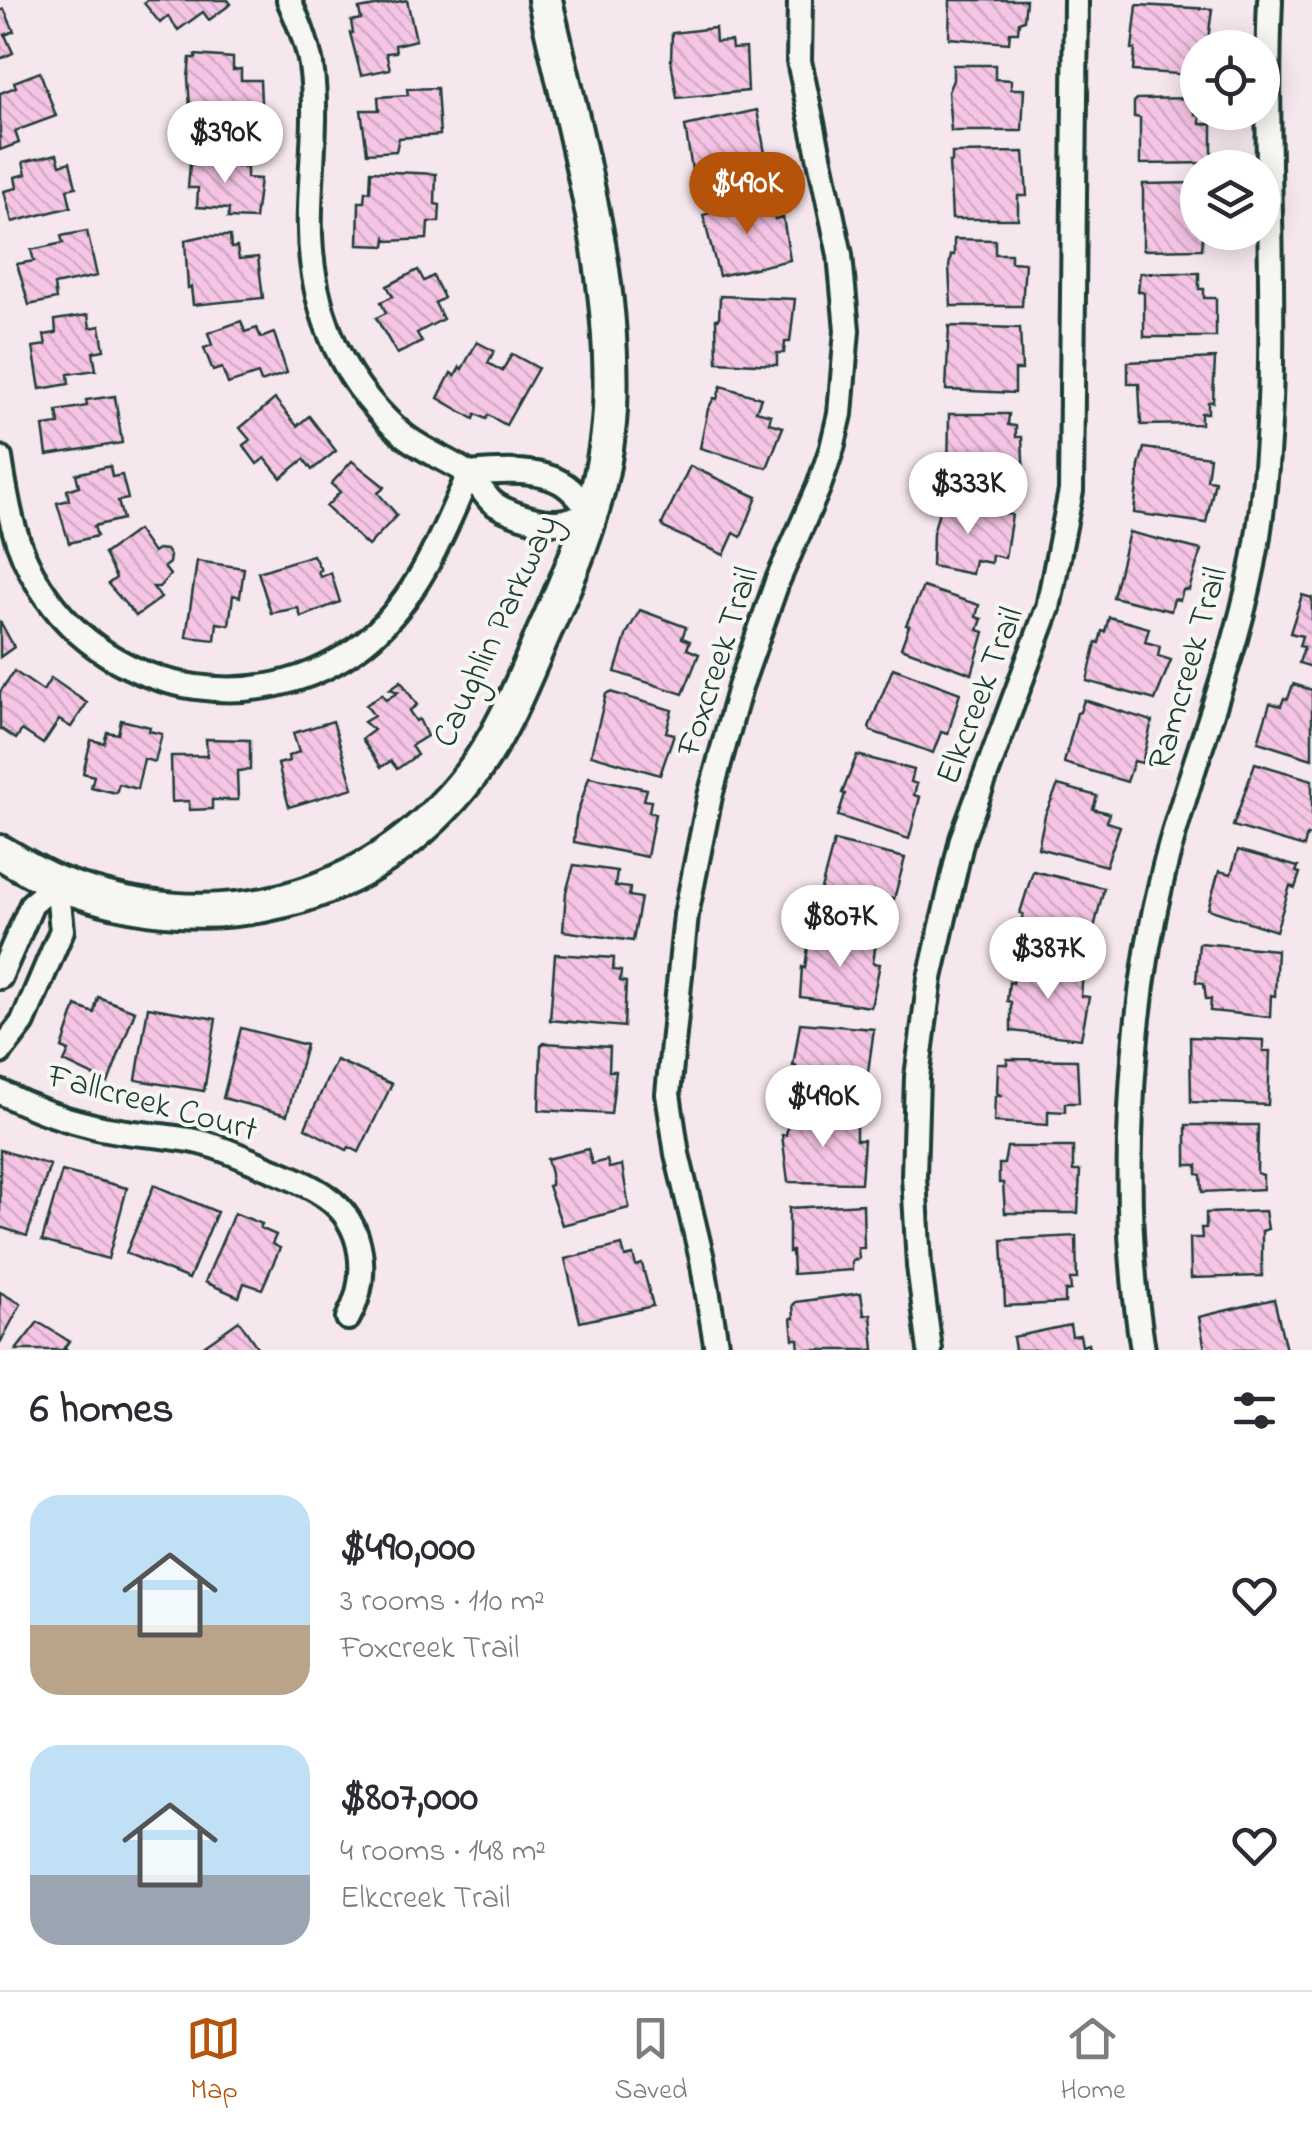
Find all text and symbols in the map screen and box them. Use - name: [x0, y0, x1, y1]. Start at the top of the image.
- map controls: [1180, 30, 1280, 250]
- button: locate: [1180, 30, 1280, 130]
- pin: $390K: [155, 101, 295, 186]
- text: $390K: [189, 110, 261, 157]
- button: layers: [1180, 150, 1280, 250]
- pin: $490K: [677, 152, 817, 237]
- text: $490K: [711, 161, 783, 208]
- pin: $333K: [898, 452, 1038, 537]
- text: $333K: [931, 461, 1005, 508]
- street label: Caughlin Parkway: [421, 507, 573, 756]
- street label: Foxcreek Trail: [664, 561, 774, 764]
- street label: Ramcreek Trail: [1136, 561, 1243, 777]
- street label: Elkcreek Trail: [924, 600, 1038, 792]
- pin: $807K: [770, 885, 910, 970]
- text: $807K: [803, 894, 877, 941]
- pin: $387K: [978, 917, 1118, 1002]
- text: $387K: [1011, 926, 1085, 973]
- street label: Fallcreek Court: [41, 1052, 263, 1157]
- pin: $490K: [753, 1065, 893, 1150]
- text: $490K: [787, 1074, 859, 1121]
- text: 6 homes: [30, 1380, 174, 1441]
- icon: filters: [1227, 1383, 1282, 1438]
- text: $490,000: [340, 1518, 475, 1579]
- icon: home: [110, 1535, 230, 1655]
- icon: heart: [1227, 1568, 1282, 1623]
- text: 3 rooms · 110 m²: [340, 1579, 545, 1626]
- text: Foxcreek Trail: [340, 1626, 519, 1673]
- text: $807,000: [340, 1768, 478, 1829]
- icon: home: [110, 1785, 230, 1905]
- icon: heart: [1227, 1818, 1282, 1873]
- text: 4 rooms · 148 m²: [340, 1829, 546, 1876]
- text: Elkcreek Trail: [340, 1876, 510, 1923]
- tab: Map: [186, 2011, 241, 2112]
- tab: Saved: [614, 2011, 687, 2112]
- tab: Home: [1060, 2011, 1126, 2112]

